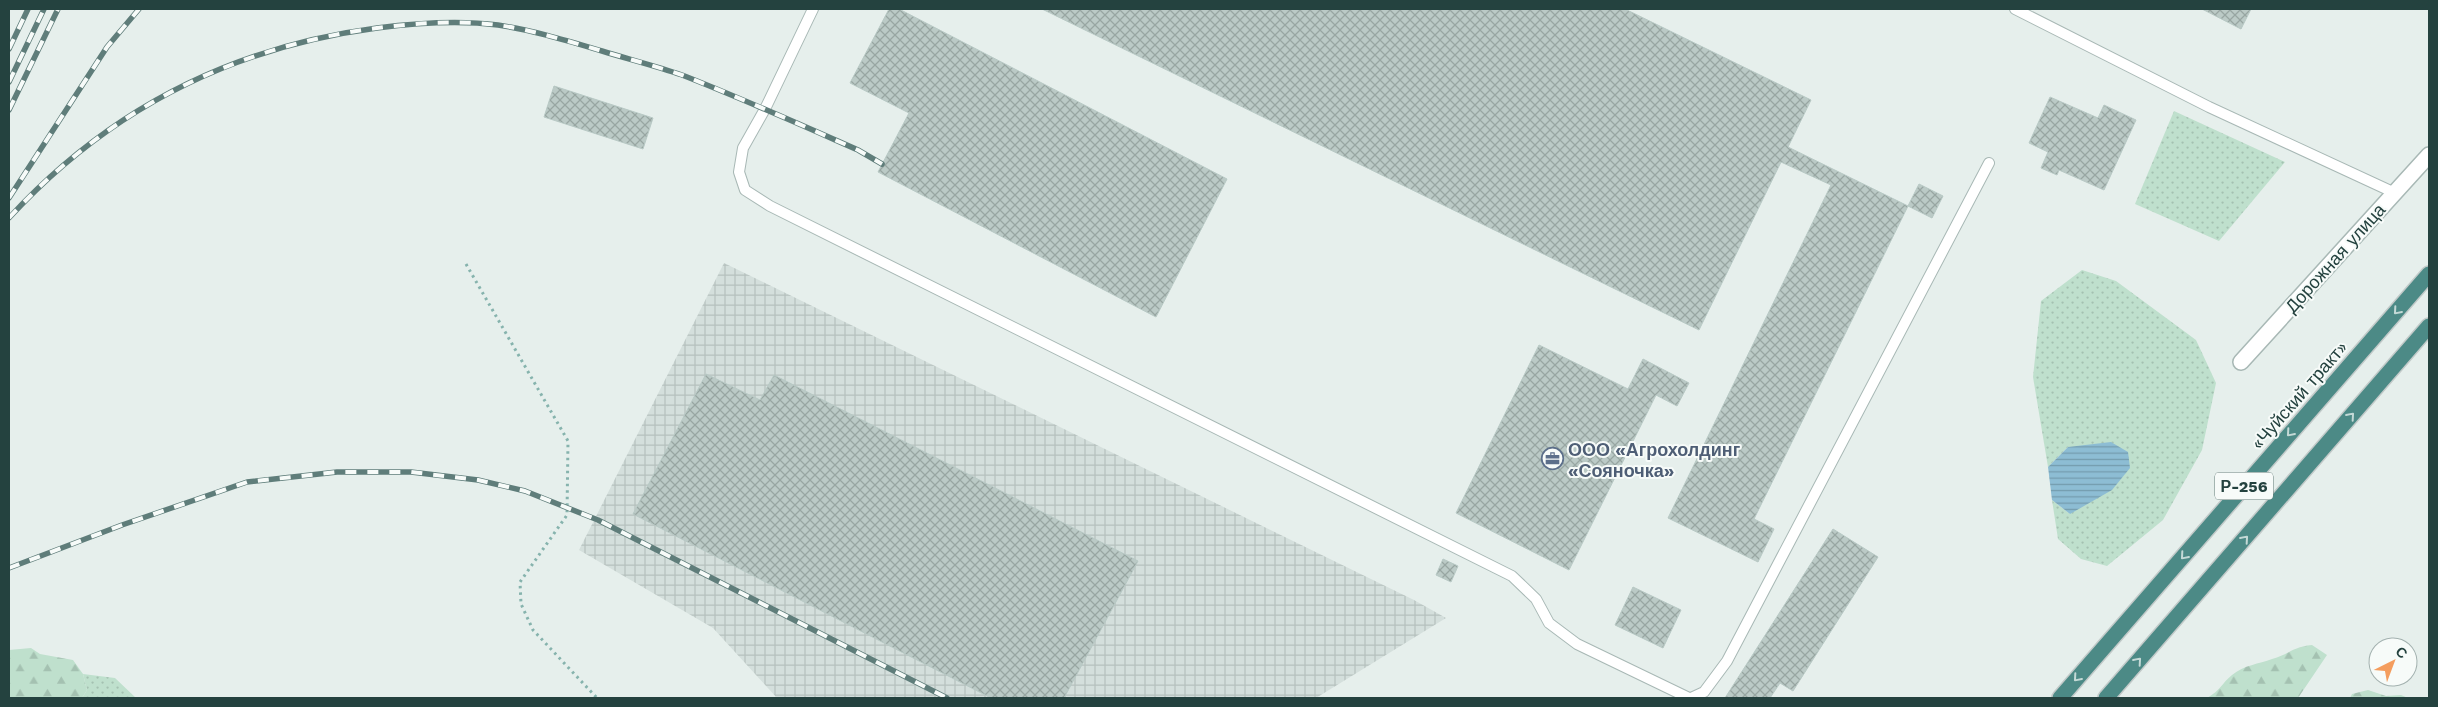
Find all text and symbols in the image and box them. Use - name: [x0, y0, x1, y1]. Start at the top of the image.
- street label: Дорожная улица: [2280, 198, 2390, 317]
- one-way arrow: [2394, 305, 2403, 314]
- street label: «Чуйский тракт»: [2246, 337, 2352, 453]
- one-way arrow: [2346, 412, 2355, 421]
- one-way arrow: [2287, 428, 2296, 437]
- place label: ООО «Агрохолдинг «Сояночка»: [1568, 439, 1741, 481]
- office icon: ООО «Агрохолдинг «Сояночка»: [1540, 447, 1564, 471]
- road number: Р-256: [2215, 472, 2273, 500]
- one-way arrow: [2239, 535, 2248, 544]
- one-way arrow: [2181, 550, 2190, 559]
- north arrow: [2368, 637, 2418, 687]
- text: С: [2393, 643, 2411, 662]
- one-way arrow: [2133, 658, 2142, 667]
- one-way arrow: [2074, 673, 2083, 682]

